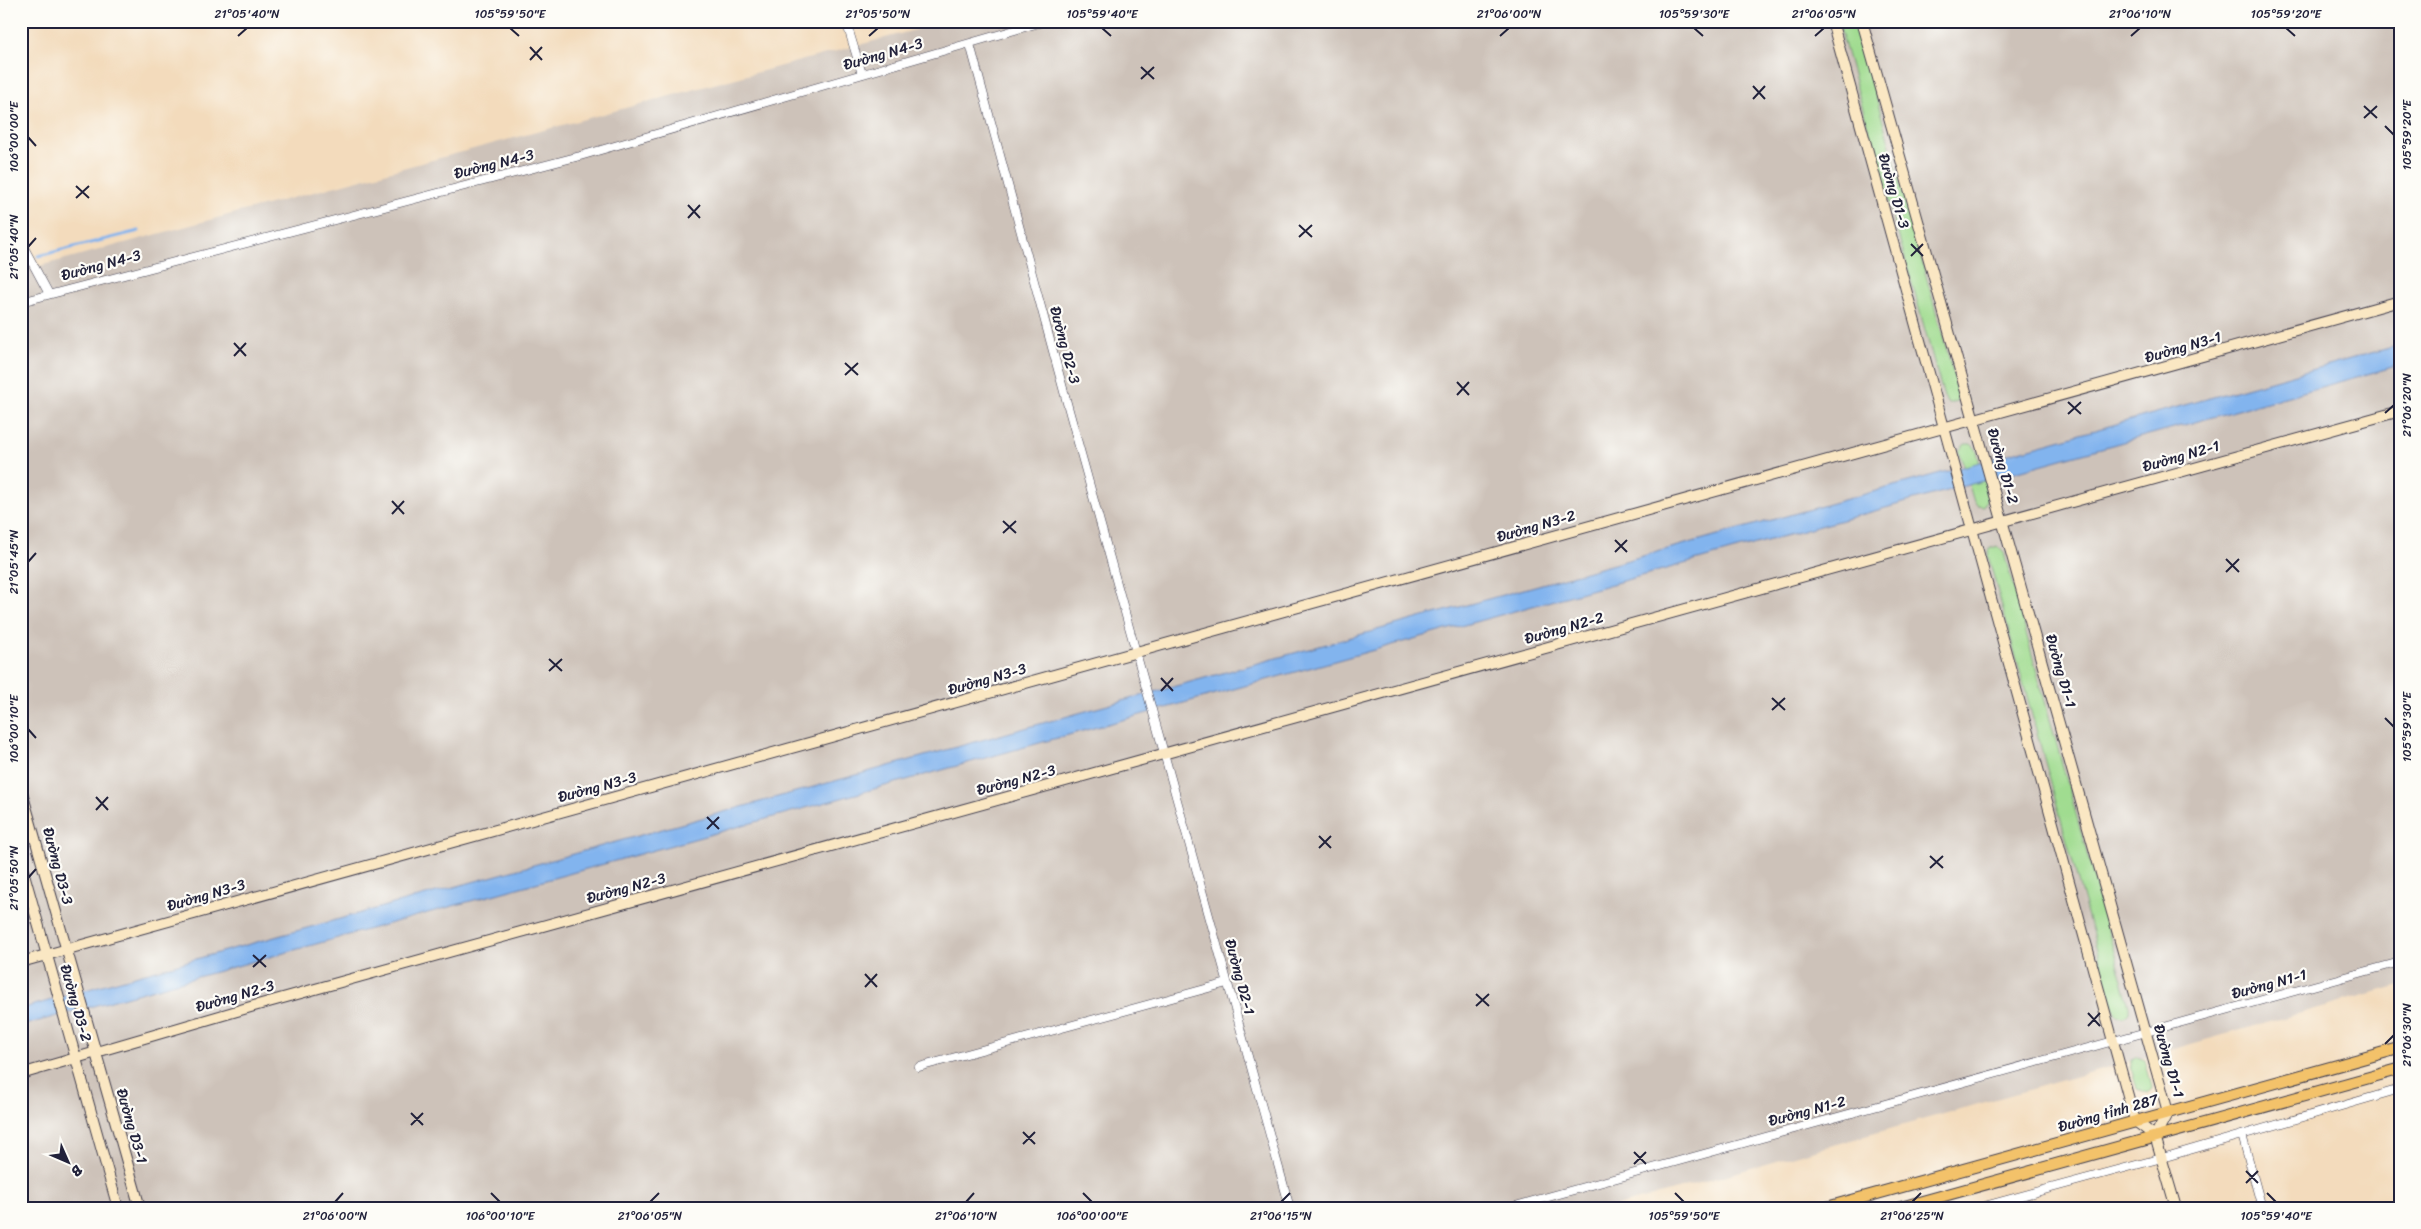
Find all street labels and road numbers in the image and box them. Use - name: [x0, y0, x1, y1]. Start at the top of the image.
- street label: Đường N4-3: [840, 30, 926, 78]
- street label: Đường N4-3: [451, 142, 537, 186]
- street label: Đường D1-3: [1871, 150, 1917, 232]
- street label: Đường N4-3: [58, 242, 144, 288]
- street label: Đường D2-3: [1042, 303, 1088, 387]
- street label: Đường N3-1: [2142, 324, 2224, 370]
- street label: Đường D1-2: [1980, 425, 2026, 507]
- street label: Đường N2-1: [2139, 433, 2223, 479]
- street label: Đường N3-2: [1494, 502, 1579, 550]
- street label: Đường N2-2: [1521, 604, 1607, 652]
- street label: Đường D1-1: [2038, 631, 2084, 711]
- street label: Đường N3-3: [945, 655, 1029, 703]
- street label: Đường N2-3: [974, 757, 1058, 803]
- street label: Đường N3-3: [555, 764, 639, 810]
- street label: Đường D3-3: [35, 824, 81, 908]
- street label: Đường N2-3: [584, 865, 668, 911]
- street label: Đường N3-3: [164, 871, 248, 919]
- street label: Đường D2-1: [1217, 936, 1263, 1018]
- street label: Đường D3-2: [53, 961, 100, 1045]
- street label: Đường N1-1: [2228, 961, 2310, 1007]
- street label: Đường N2-3: [193, 972, 277, 1020]
- street label: Đường D1-1: [2146, 1021, 2192, 1101]
- street label: Đường D3-1: [109, 1085, 155, 1167]
- street label: Đường tỉnh 287: [2055, 1086, 2162, 1140]
- street label: Đường N1-2: [1765, 1088, 1849, 1134]

